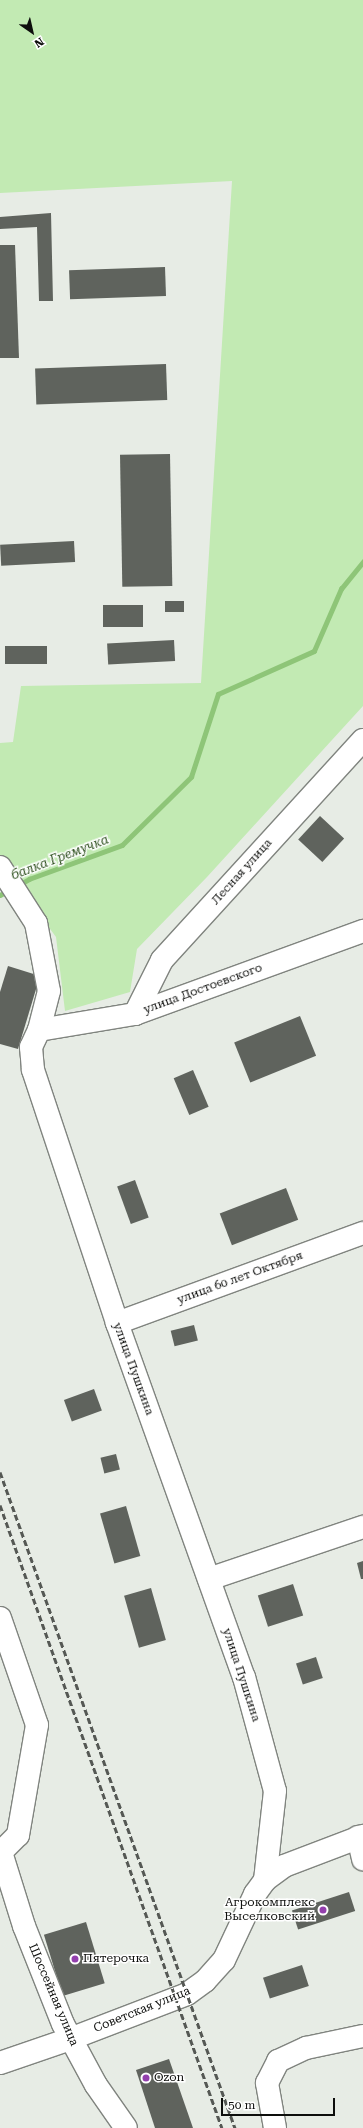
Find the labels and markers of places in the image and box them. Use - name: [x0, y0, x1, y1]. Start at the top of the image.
- place label: Агрокомплекс Выселковский: [224, 1896, 315, 1924]
- marker: Агрокомплекс Выселковский: [318, 1905, 328, 1915]
- place label: Пятерочка: [83, 1952, 149, 1966]
- marker: Пятерочка: [70, 1954, 80, 1964]
- place label: Ozon: [154, 2071, 184, 2085]
- marker: Ozon: [141, 2073, 151, 2083]

